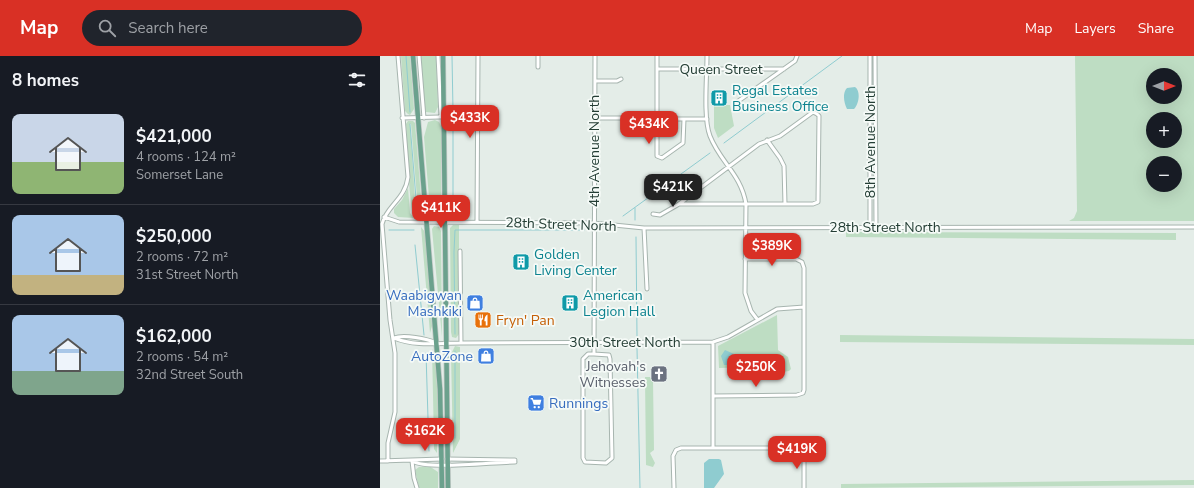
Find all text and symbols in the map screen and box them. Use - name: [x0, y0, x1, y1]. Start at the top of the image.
- search box: [82, 10, 362, 46]
- text: Map: [20, 15, 58, 41]
- icon: search: [96, 17, 118, 39]
- text: Search here: [128, 18, 208, 38]
- text: Map: [1025, 19, 1052, 38]
- text: Layers: [1074, 19, 1116, 38]
- text: Share: [1138, 19, 1174, 38]
- street label: Queen Street: [679, 60, 763, 79]
- north arrow: [1146, 68, 1182, 104]
- map controls: [1146, 68, 1182, 192]
- text: 8 homes: [12, 69, 79, 92]
- icon: filters: [346, 69, 368, 91]
- place label: Regal Estates Business Office: [732, 81, 829, 116]
- street label: 8th Avenue North: [861, 86, 880, 198]
- building icon: Regal Estates Business Office: [709, 88, 729, 108]
- street label: 4th Avenue North: [585, 95, 604, 207]
- pin: $433K: [442, 105, 498, 139]
- text: $433K: [450, 109, 490, 127]
- pin: $434K: [621, 111, 677, 145]
- button: +: [1146, 112, 1182, 148]
- text: $434K: [629, 115, 669, 133]
- text: $421,000: [136, 125, 212, 148]
- icon: home: [44, 130, 92, 178]
- text: 4 rooms · 124 m²: [136, 148, 236, 166]
- button: −: [1146, 156, 1182, 192]
- text: Somerset Lane: [136, 166, 223, 184]
- pin: $421K: [645, 174, 701, 208]
- text: $421K: [653, 178, 693, 196]
- pin: $411K: [413, 195, 469, 229]
- text: $411K: [421, 199, 461, 217]
- street label: 28th Street North: [505, 213, 617, 236]
- street label: 28th Street North: [829, 218, 941, 237]
- text: $250,000: [136, 225, 212, 248]
- icon: home: [44, 231, 92, 279]
- pin: $389K: [744, 233, 800, 267]
- text: $389K: [752, 237, 792, 255]
- place label: Golden Living Center: [534, 245, 617, 280]
- text: 2 rooms · 72 m²: [136, 248, 228, 266]
- building icon: Golden Living Center: [511, 252, 531, 272]
- text: 31st Street North: [136, 266, 238, 284]
- place label: Waabigwan Mashkiki: [386, 286, 462, 321]
- place label: American Legion Hall: [583, 286, 656, 321]
- shop icon: Waabigwan Mashkiki: [465, 293, 485, 313]
- building icon: American Legion Hall: [560, 293, 580, 313]
- restaurant icon: Fryn' Pan: [473, 310, 493, 330]
- place label: Fryn' Pan: [496, 311, 555, 330]
- text: $162,000: [136, 325, 212, 348]
- icon: home: [44, 331, 92, 379]
- street label: 30th Street North: [569, 333, 681, 352]
- shop icon: AutoZone: [476, 346, 496, 366]
- place label: AutoZone: [411, 347, 473, 366]
- text: 2 rooms · 54 m²: [136, 348, 228, 366]
- pin: $250K: [728, 354, 784, 388]
- place label: Jehovah's Witnesses: [579, 357, 646, 392]
- text: $250K: [736, 358, 776, 376]
- church icon: Jehovah's Witnesses: [649, 364, 669, 384]
- text: 32nd Street South: [136, 366, 243, 384]
- supermarket icon: Runnings: [526, 393, 546, 413]
- place label: Runnings: [549, 394, 609, 413]
- pin: $162K: [397, 418, 453, 452]
- text: $162K: [405, 422, 445, 440]
- pin: $419K: [769, 436, 825, 470]
- text: $419K: [777, 440, 817, 458]

